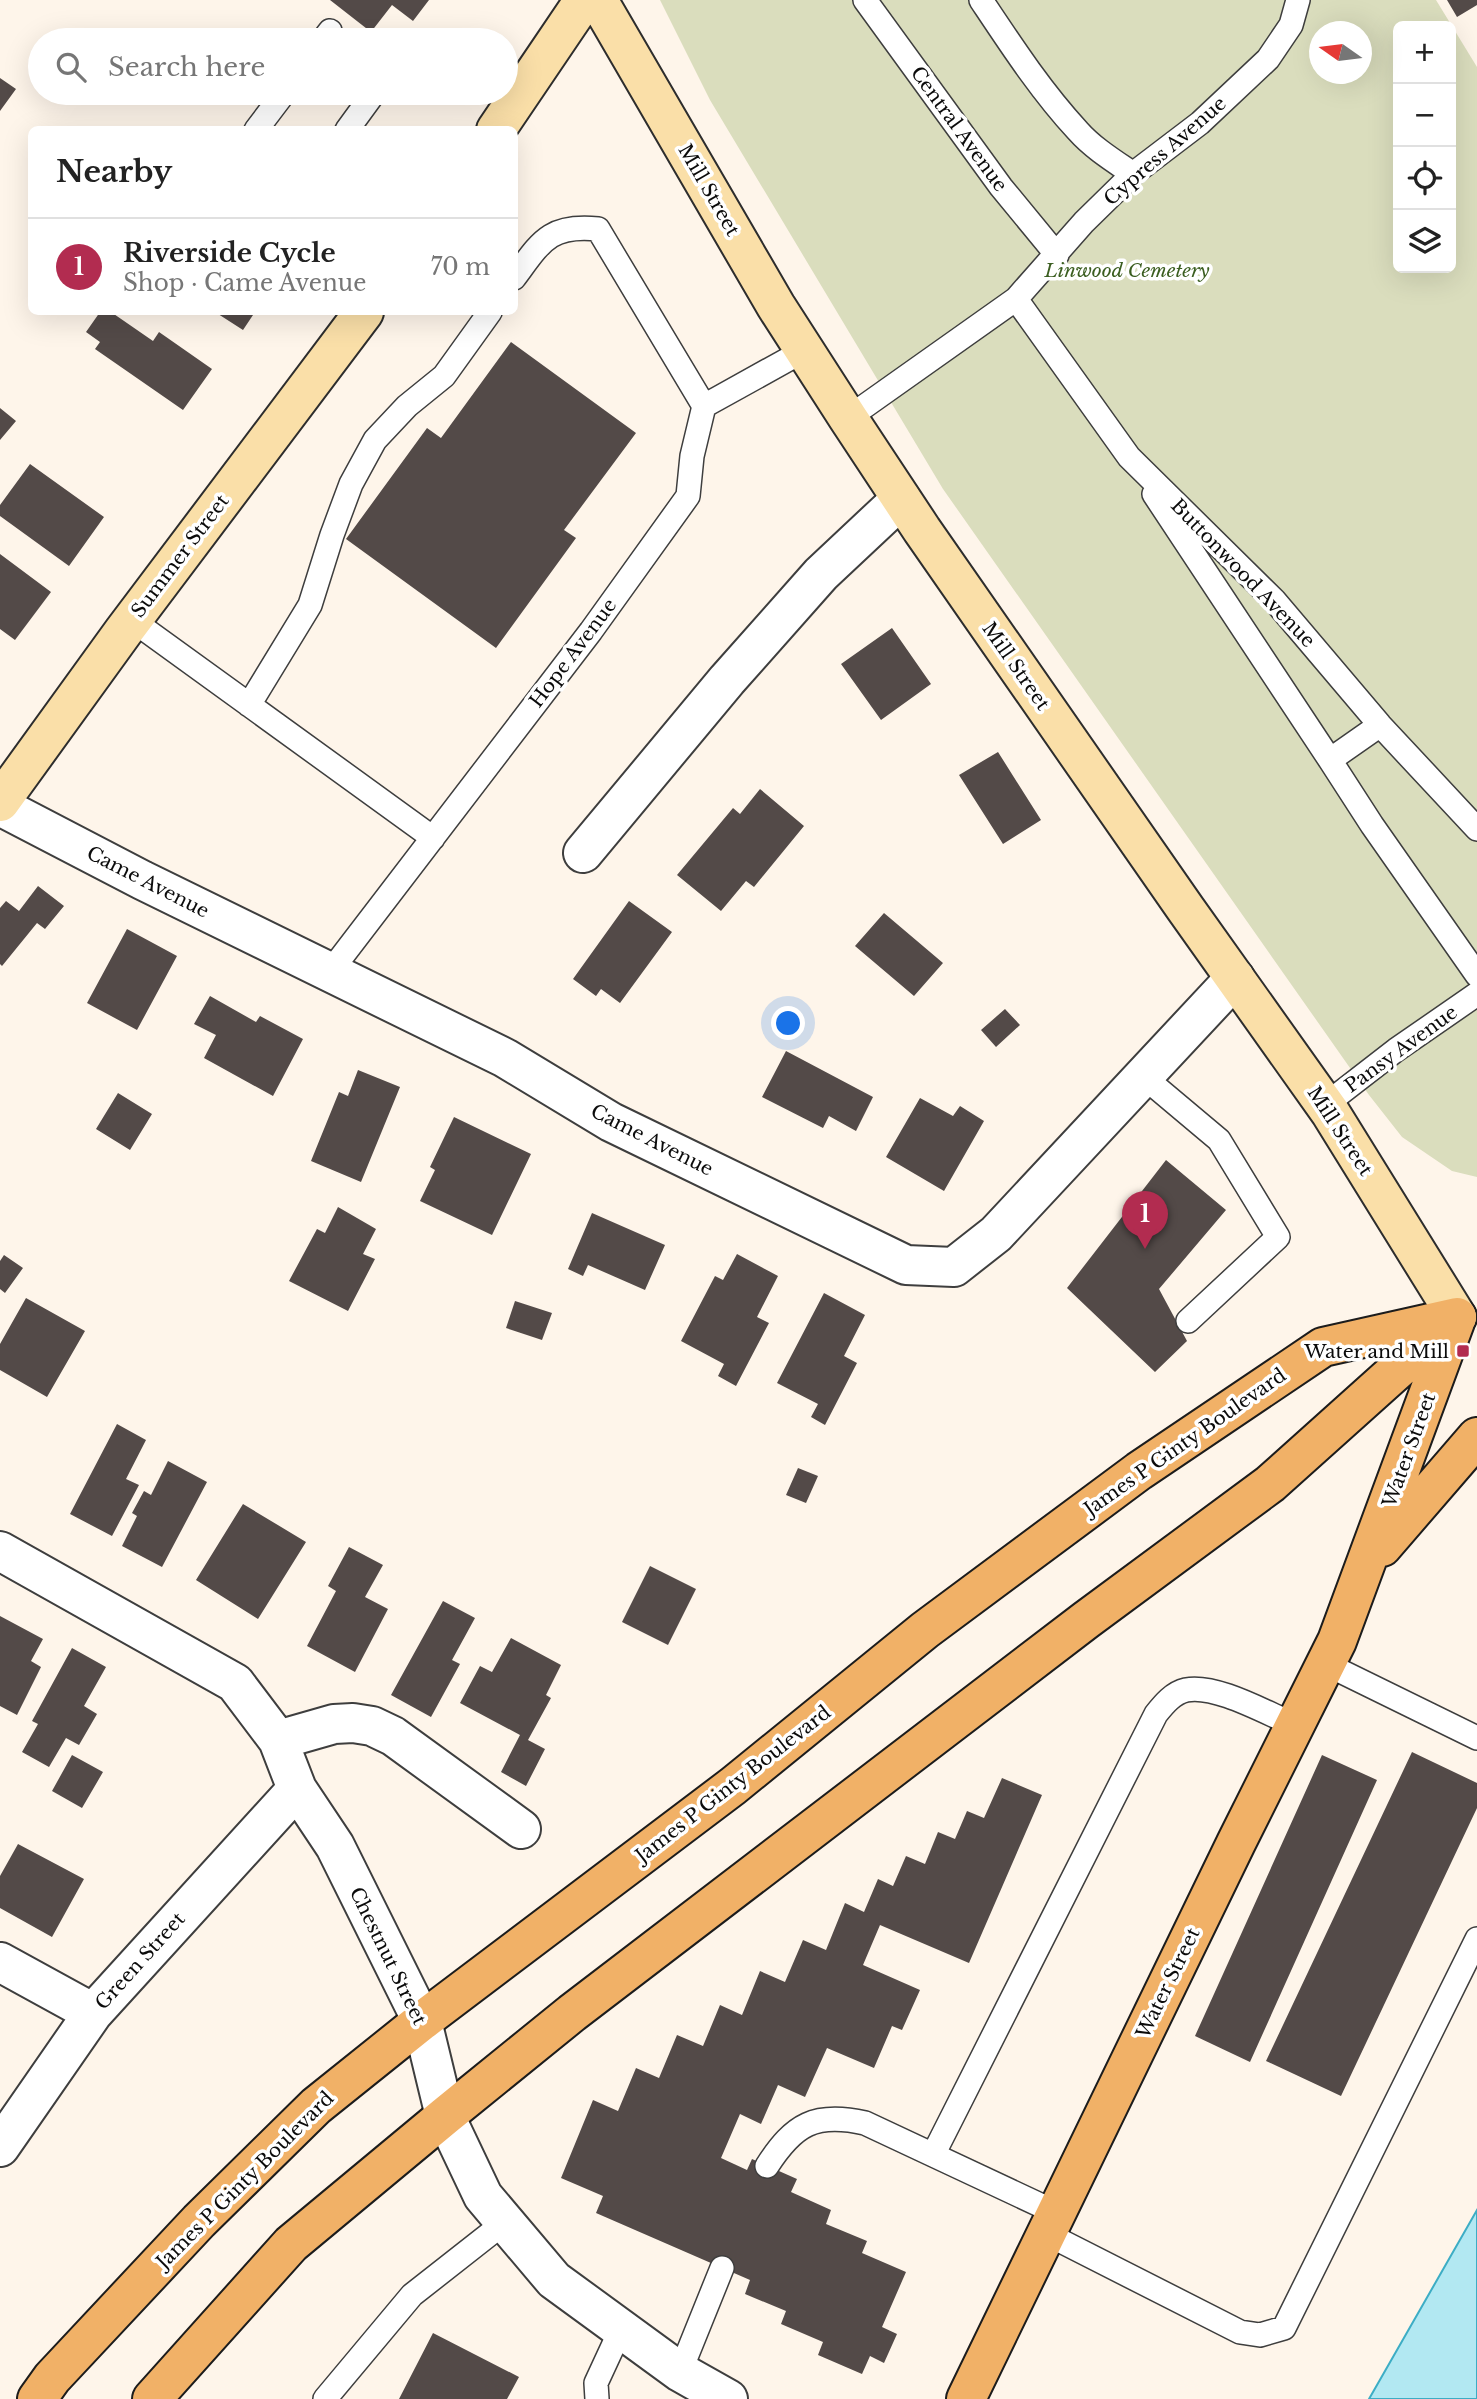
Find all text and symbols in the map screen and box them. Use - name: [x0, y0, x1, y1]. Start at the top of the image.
- north arrow: [1309, 21, 1372, 84]
- map controls: [1393, 21, 1456, 273]
- button: +: [1393, 21, 1456, 84]
- search box: [28, 28, 518, 105]
- icon: search: [52, 48, 90, 86]
- text: Search here: [108, 51, 265, 83]
- street label: Central Avenue: [906, 62, 1012, 196]
- button: −: [1393, 84, 1456, 147]
- street label: Cypress Avenue: [1099, 92, 1231, 210]
- street label: Mill Street: [674, 140, 745, 241]
- button: locate: [1393, 147, 1456, 210]
- text: Nearby: [56, 153, 172, 190]
- button: layers: [1393, 210, 1456, 273]
- text: Riverside Cycle: [123, 237, 336, 269]
- text: 1: [74, 253, 84, 281]
- text: 70 m: [431, 253, 490, 281]
- park label: Linwood Cemetery: [1043, 259, 1210, 282]
- text: Shop · Came Avenue: [123, 269, 366, 297]
- street label: Summer Street: [126, 489, 234, 622]
- street label: Buttonwood Avenue: [1166, 494, 1320, 652]
- street label: Hope Avenue: [525, 594, 621, 712]
- street label: Mill Street: [977, 618, 1055, 715]
- street label: Came Avenue: [83, 841, 213, 923]
- street label: Pansy Avenue: [1340, 1000, 1462, 1098]
- your location: [771, 1006, 805, 1040]
- street label: Mill Street: [1303, 1082, 1378, 1181]
- street label: Came Avenue: [587, 1099, 717, 1181]
- pin: 1: [1122, 1191, 1168, 1249]
- place label: Water and Mill: [1303, 1340, 1449, 1363]
- marker: Water and Mill: [1455, 1343, 1471, 1359]
- street label: James P Ginty Boulevard: [1077, 1363, 1291, 1522]
- street label: Water Street: [1377, 1389, 1441, 1511]
- street label: James P Ginty Boulevard: [629, 1701, 835, 1869]
- street label: Chestnut Street: [345, 1883, 432, 2029]
- street label: Green Street: [90, 1907, 190, 2014]
- street label: Water Street: [1131, 1923, 1205, 2043]
- street label: James P Ginty Boulevard: [149, 2086, 339, 2276]

